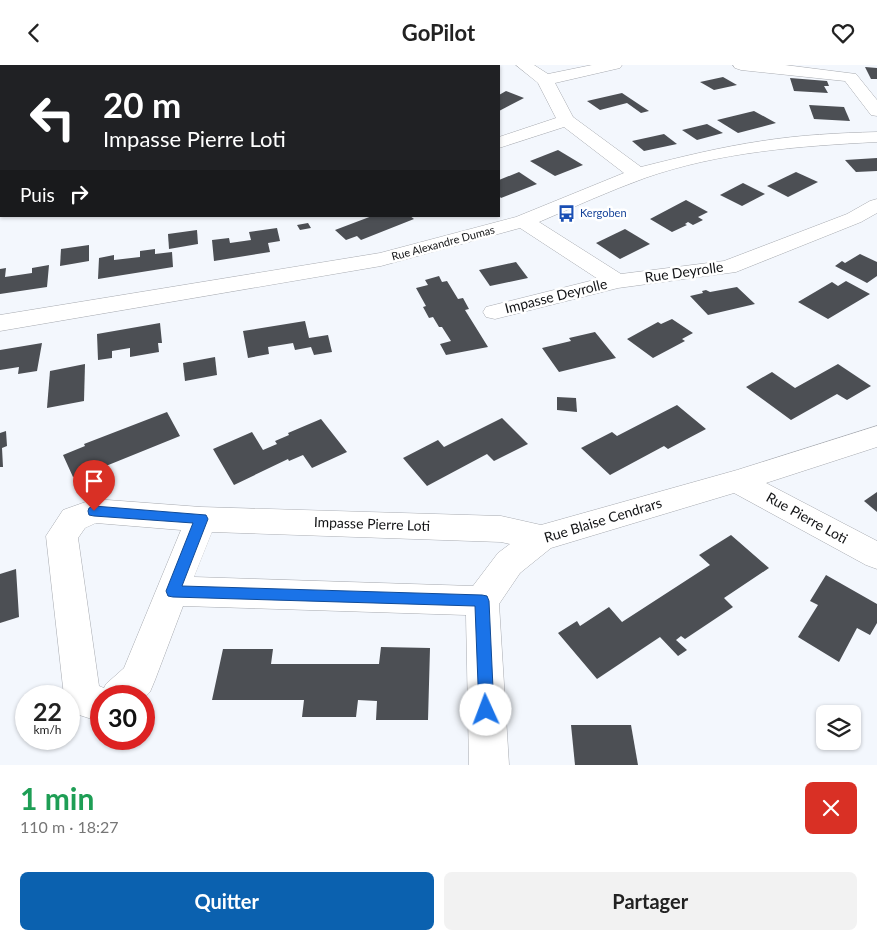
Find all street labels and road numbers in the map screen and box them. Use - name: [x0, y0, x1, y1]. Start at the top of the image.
- street label: Rue Alexandre Dumas: [390, 222, 496, 263]
- street label: Rue Deyrolle: [644, 258, 724, 285]
- street label: Impasse Deyrolle: [503, 275, 609, 316]
- street label: Rue Pierre Loti: [764, 488, 851, 547]
- street label: Rue Blaise Cendrars: [542, 494, 664, 546]
- street label: Impasse Pierre Loti: [314, 513, 430, 534]

